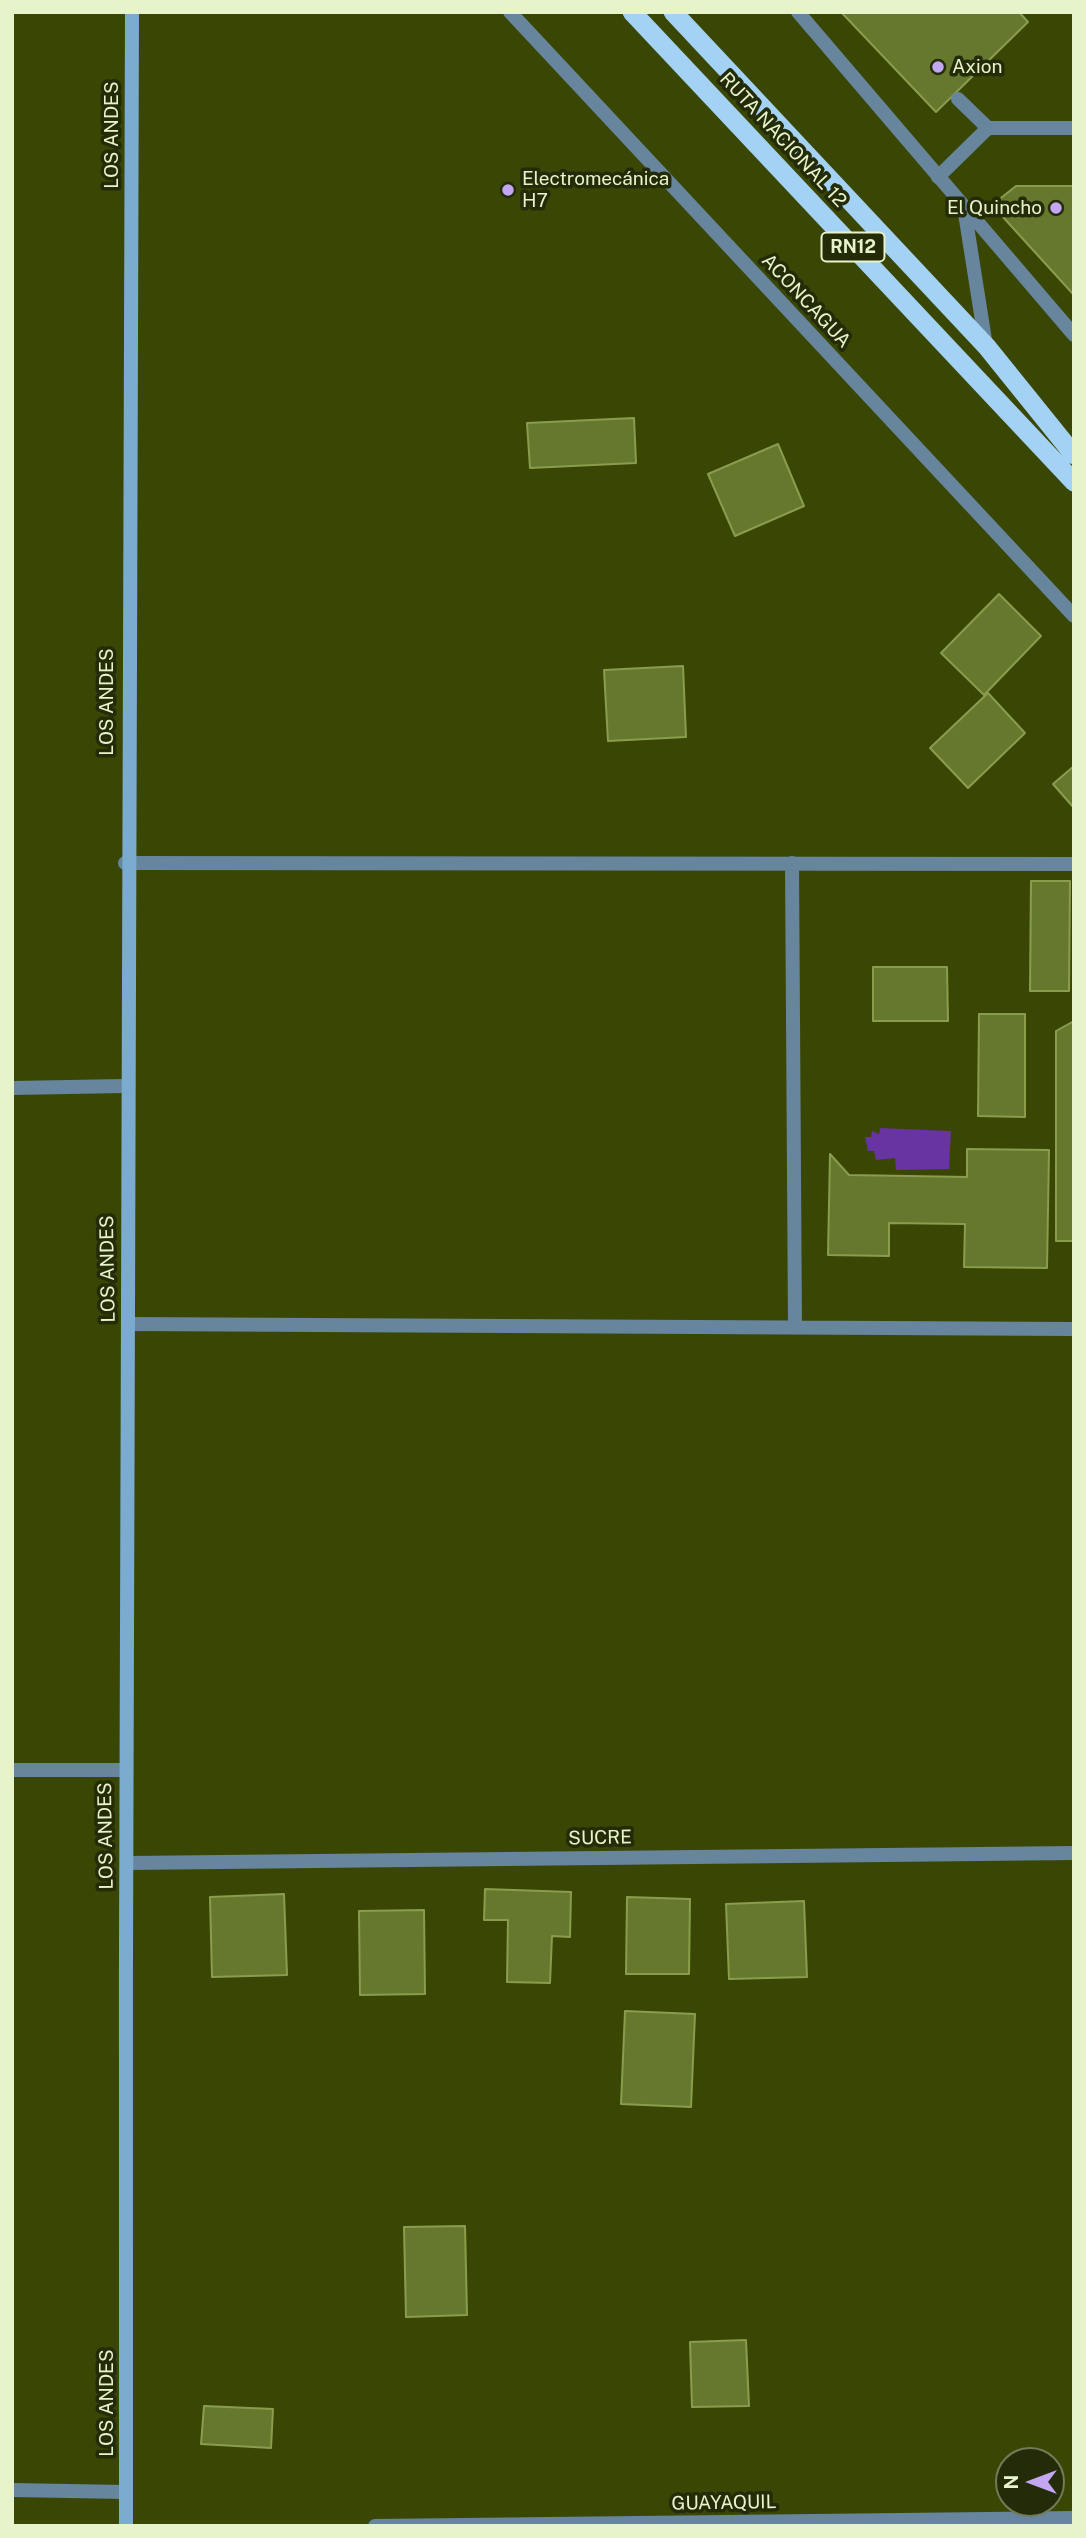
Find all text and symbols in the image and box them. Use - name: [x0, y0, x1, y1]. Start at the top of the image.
- place label: Axion: [952, 56, 1002, 78]
- marker: Axion: [930, 59, 946, 75]
- street label: RUTA NACIONAL 12: [715, 68, 851, 212]
- street label: LOS ANDES: [101, 81, 123, 189]
- place label: Electromecánica H7: [522, 168, 669, 212]
- marker: Electromecánica H7: [500, 182, 516, 198]
- place label: El Quincho: [947, 197, 1042, 219]
- marker: El Quincho: [1048, 200, 1064, 216]
- road number: RN12: [822, 232, 884, 262]
- street label: ACONCAGUA: [757, 249, 855, 353]
- street label: LOS ANDES: [96, 648, 118, 756]
- street label: LOS ANDES: [96, 1215, 120, 1323]
- street label: LOS ANDES: [94, 1782, 118, 1890]
- street label: SUCRE: [568, 1826, 632, 1850]
- street label: LOS ANDES: [96, 2349, 118, 2457]
- north arrow: [995, 2447, 1065, 2517]
- text: N: [1000, 2475, 1022, 2489]
- street label: GUAYAQUIL: [671, 2491, 777, 2515]

